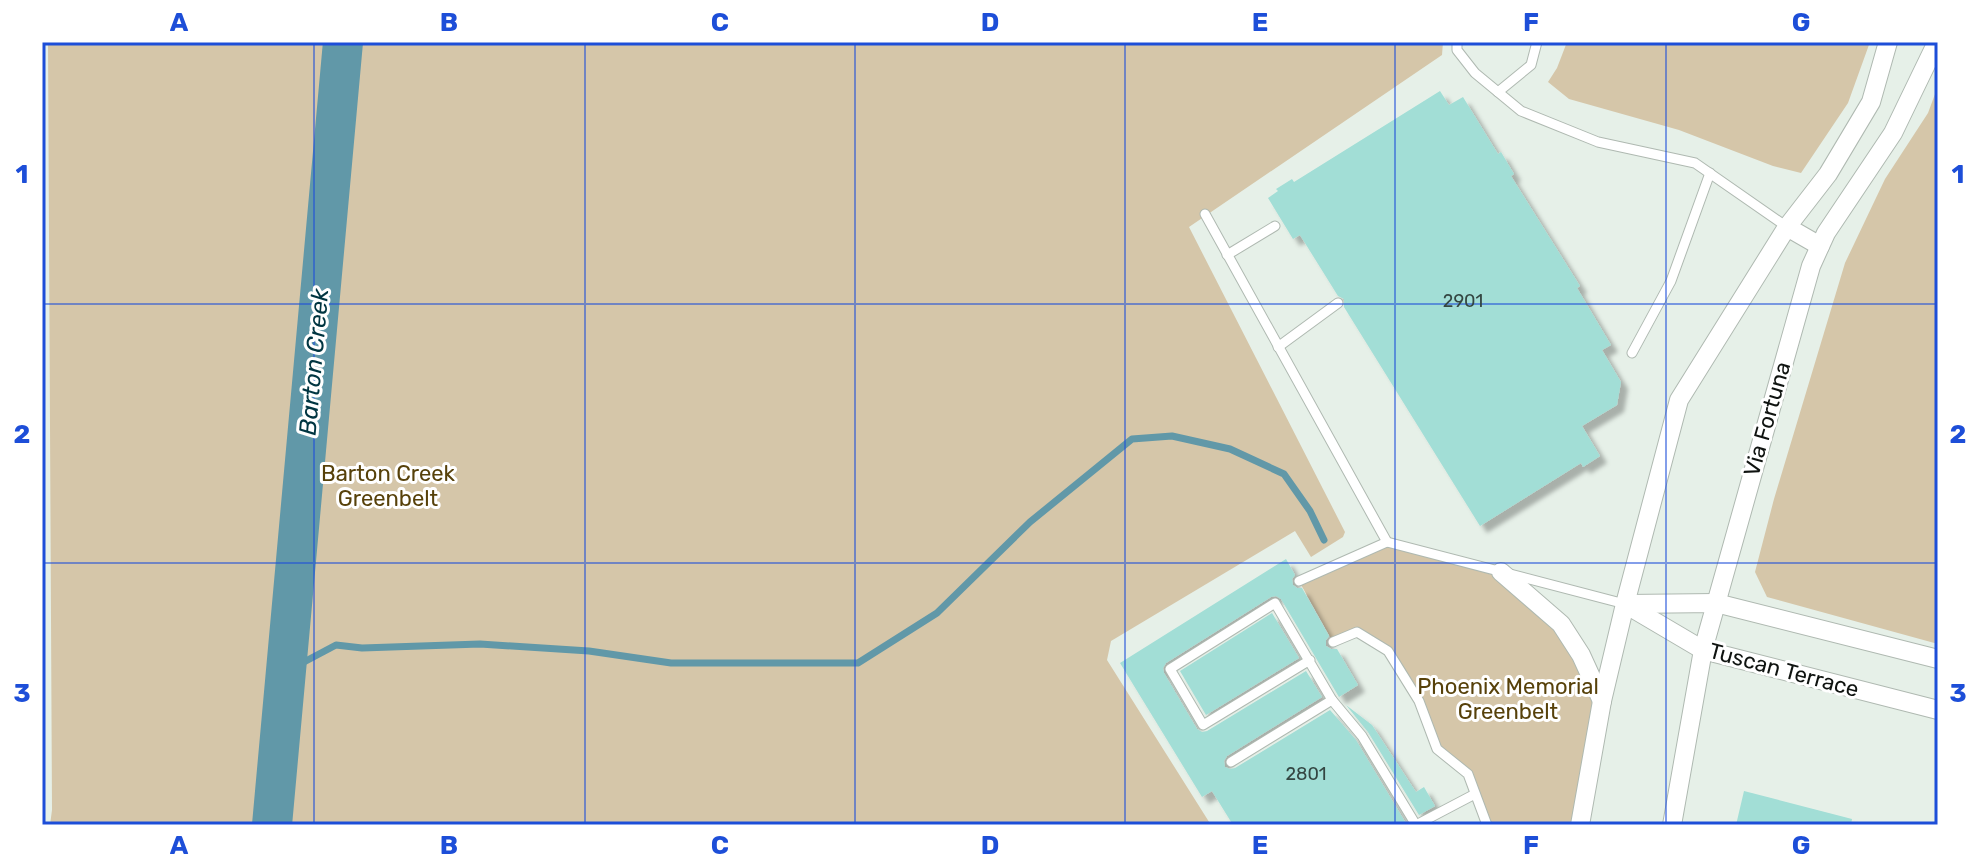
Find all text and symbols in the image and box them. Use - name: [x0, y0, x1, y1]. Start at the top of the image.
- text: A: [170, 7, 189, 38]
- text: B: [440, 7, 458, 38]
- text: C: [711, 7, 729, 38]
- text: D: [981, 7, 999, 38]
- text: E: [1252, 7, 1268, 38]
- text: F: [1523, 7, 1539, 38]
- text: G: [1792, 7, 1810, 38]
- text: 1: [16, 159, 28, 190]
- text: 1: [1952, 159, 1964, 190]
- water label: Barton Creek: [294, 287, 334, 436]
- house number: 2901: [1443, 290, 1483, 312]
- street label: Via Fortuna: [1738, 359, 1796, 479]
- text: 2: [14, 419, 30, 450]
- text: 2: [1950, 419, 1966, 450]
- park label: Barton Creek Greenbelt: [321, 460, 456, 512]
- street label: Tuscan Terrace: [1706, 637, 1862, 703]
- park label: Phoenix Memorial Greenbelt: [1417, 673, 1599, 725]
- text: 3: [13, 678, 31, 709]
- text: 3: [1949, 678, 1967, 709]
- house number: 2801: [1285, 763, 1327, 785]
- text: A: [170, 830, 189, 861]
- text: B: [440, 830, 458, 861]
- text: C: [711, 830, 729, 861]
- text: D: [981, 830, 999, 861]
- text: E: [1252, 830, 1268, 861]
- text: F: [1523, 830, 1539, 861]
- text: G: [1792, 830, 1810, 861]

